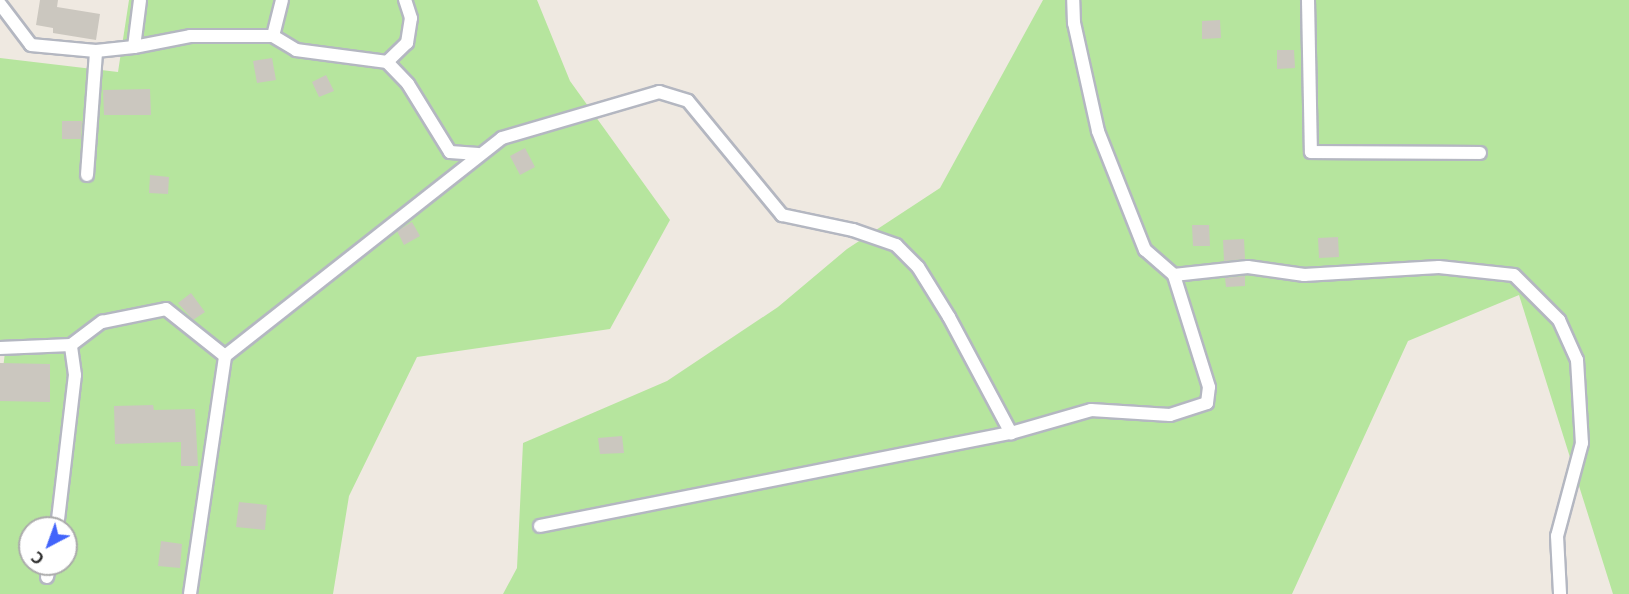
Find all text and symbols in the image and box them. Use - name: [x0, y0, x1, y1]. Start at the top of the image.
- north arrow: [18, 516, 78, 576]
- text: С: [26, 546, 49, 570]

